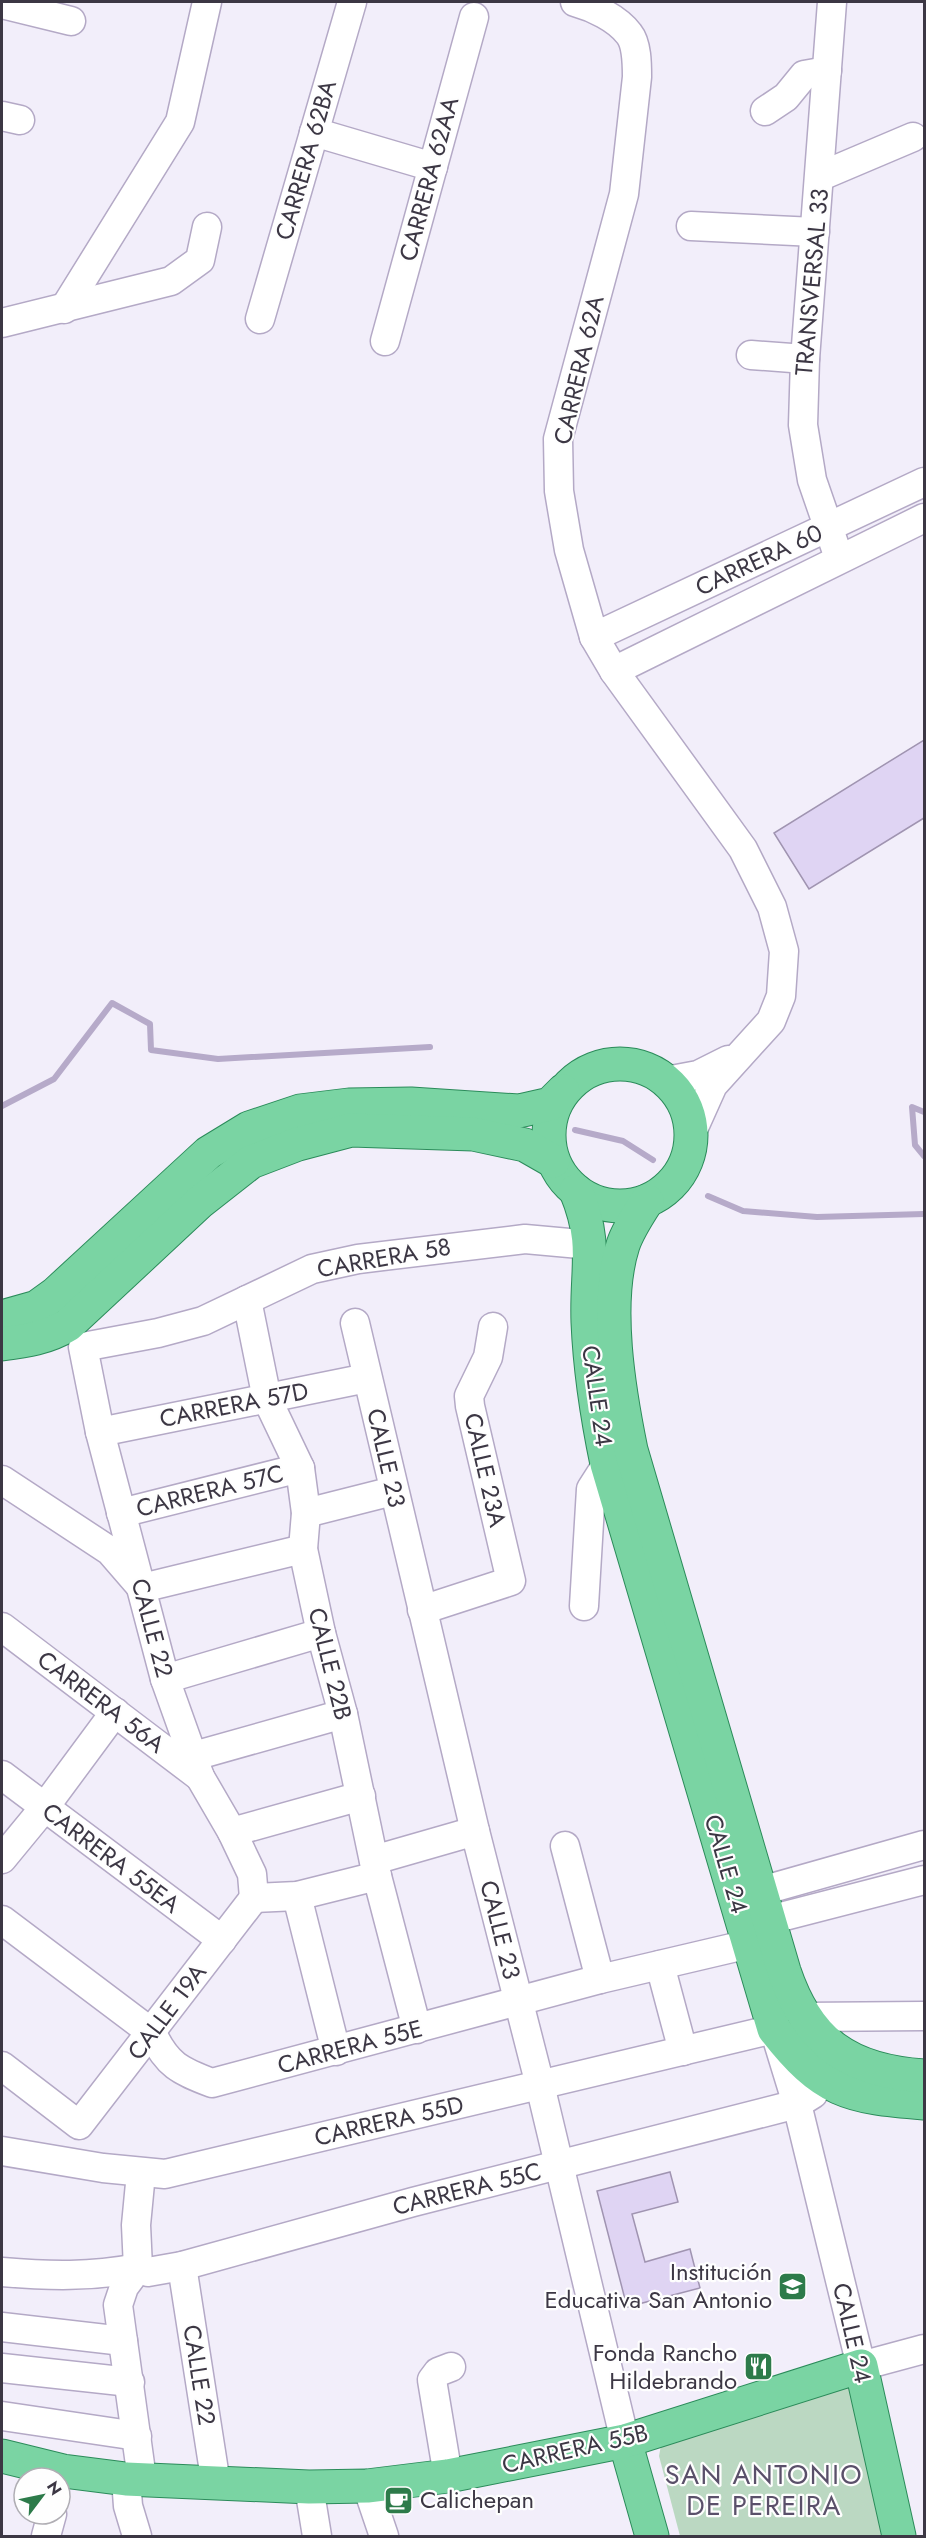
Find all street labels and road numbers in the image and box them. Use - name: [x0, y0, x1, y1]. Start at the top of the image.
- street label: CARRERA 62BA: [266, 76, 345, 244]
- street label: CARRERA 62AA: [390, 93, 467, 265]
- street label: TRANSVERSAL 33: [786, 187, 837, 377]
- street label: CARRERA 62A: [544, 292, 613, 448]
- street label: CARRERA 60: [689, 515, 828, 604]
- street label: CARRERA 58: [314, 1229, 453, 1286]
- street label: CALLE 24: [573, 1343, 622, 1449]
- street label: CARRERA 57D: [156, 1373, 311, 1436]
- street label: CALLE 23: [358, 1405, 415, 1511]
- street label: CALLE 23A: [455, 1409, 516, 1531]
- street label: CARRERA 57C: [133, 1455, 287, 1526]
- street label: CALLE 22: [122, 1574, 182, 1681]
- street label: CALLE 22B: [300, 1604, 361, 1724]
- street label: CARRERA 56A: [30, 1642, 173, 1761]
- street label: CARRERA 55EA: [35, 1794, 188, 1921]
- street label: CALLE 24: [696, 1810, 757, 1918]
- street label: CALLE 23: [471, 1877, 530, 1983]
- street label: CALLE 19A: [119, 1956, 215, 2067]
- street label: CARRERA 55E: [273, 2010, 426, 2083]
- street label: CARRERA 55D: [311, 2086, 467, 2155]
- street label: CARRERA 55C: [389, 2153, 545, 2224]
- street label: CALLE 24: [824, 2279, 881, 2386]
- street label: CALLE 22: [174, 2322, 225, 2428]
- street label: CARRERA 55B: [498, 2415, 651, 2482]

